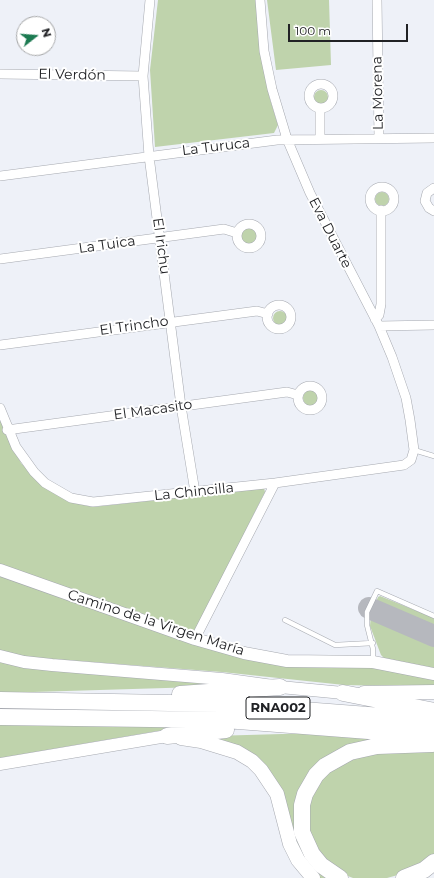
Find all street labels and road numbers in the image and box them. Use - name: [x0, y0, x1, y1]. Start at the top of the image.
- street label: La Morena: [369, 56, 387, 130]
- street label: El Verdón: [38, 66, 106, 84]
- street label: La Turuca: [181, 134, 251, 160]
- street label: Eva Duarte: [305, 195, 355, 271]
- street label: El Irichu: [149, 217, 173, 275]
- street label: La Tuica: [77, 233, 137, 257]
- street label: El Trincho: [98, 313, 170, 339]
- street label: El Macasito: [113, 396, 193, 424]
- street label: La Chincilla: [153, 479, 235, 505]
- street label: Camino de la Virgen María: [65, 586, 247, 660]
- road number: RNA002: [246, 697, 310, 719]

